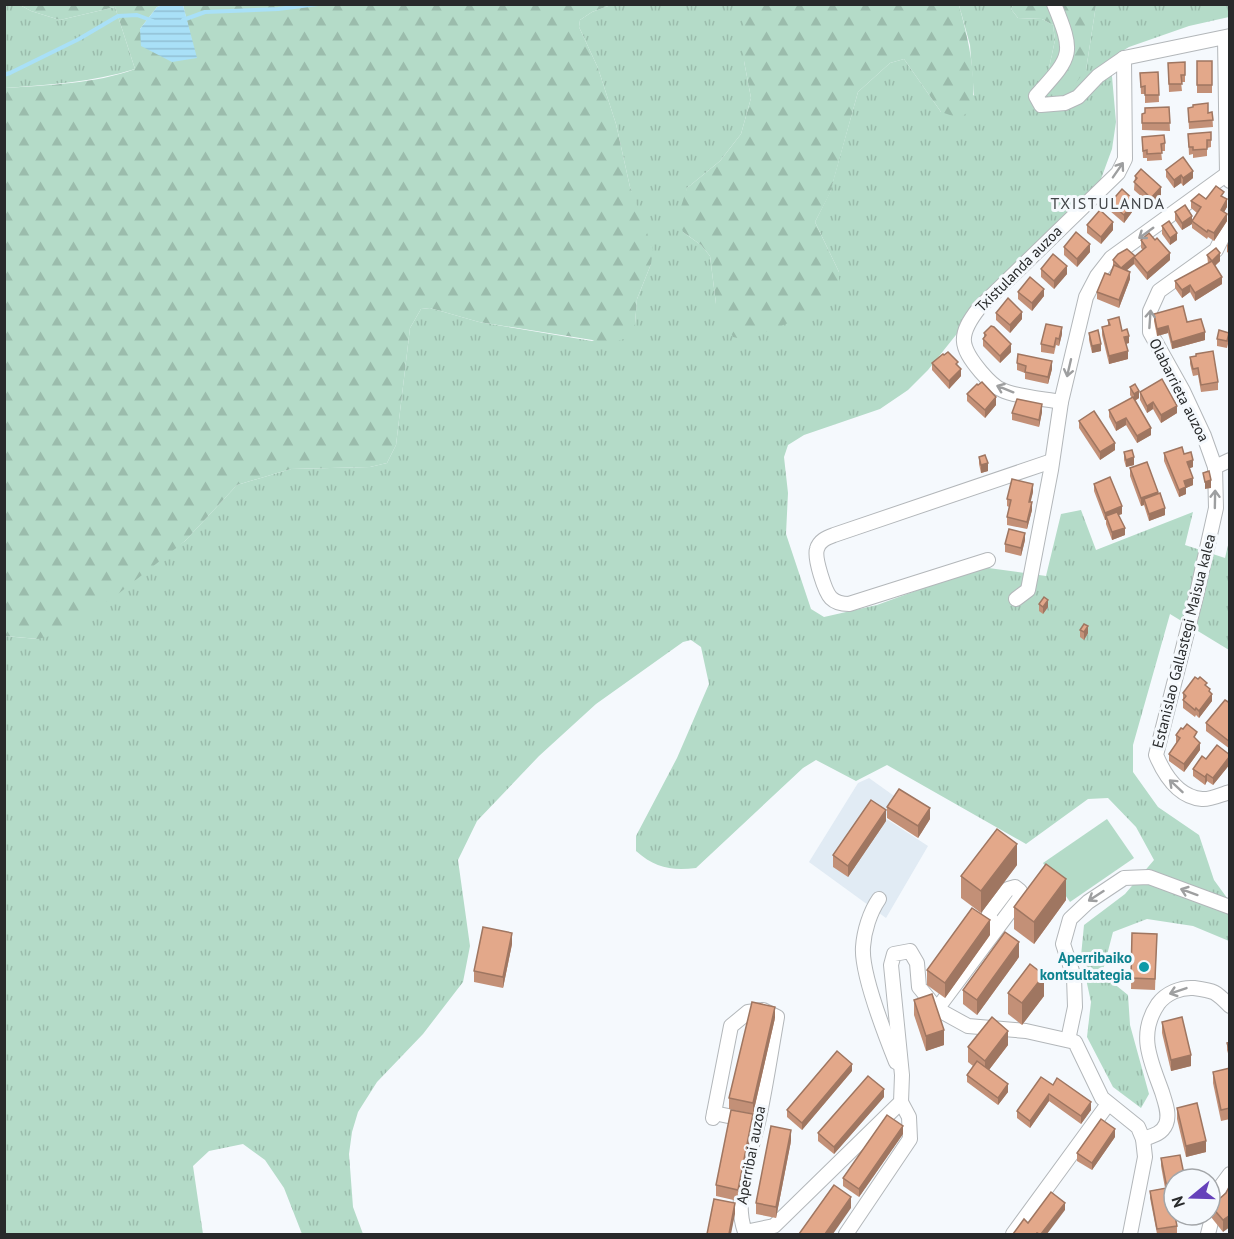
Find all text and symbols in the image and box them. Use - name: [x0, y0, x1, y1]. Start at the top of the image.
- one-way arrow: [1112, 162, 1124, 178]
- district label: TXISTULANDA: [1050, 193, 1166, 213]
- street label: Txistulanda auzoa: [971, 221, 1066, 316]
- one-way arrow: [1138, 227, 1154, 240]
- one-way arrow: [1145, 309, 1156, 329]
- street label: Olabarrieta auzoa: [1145, 335, 1214, 445]
- one-way arrow: [1063, 358, 1075, 377]
- one-way arrow: [996, 383, 1014, 394]
- one-way arrow: [1210, 490, 1221, 510]
- street label: Estanislao Gallastegi Maisua kalea: [1148, 532, 1219, 750]
- one-way arrow: [1169, 778, 1184, 793]
- one-way arrow: [1181, 885, 1199, 896]
- one-way arrow: [1089, 890, 1105, 902]
- place label: Aperribaiko kontsultategia: [1040, 948, 1132, 984]
- marker: Aperribaiko kontsultategia: [1137, 960, 1151, 974]
- one-way arrow: [1170, 987, 1188, 998]
- street label: Aperribai auzoa: [732, 1104, 769, 1206]
- north arrow: [1162, 1167, 1222, 1227]
- text: N: [1167, 1194, 1189, 1210]

